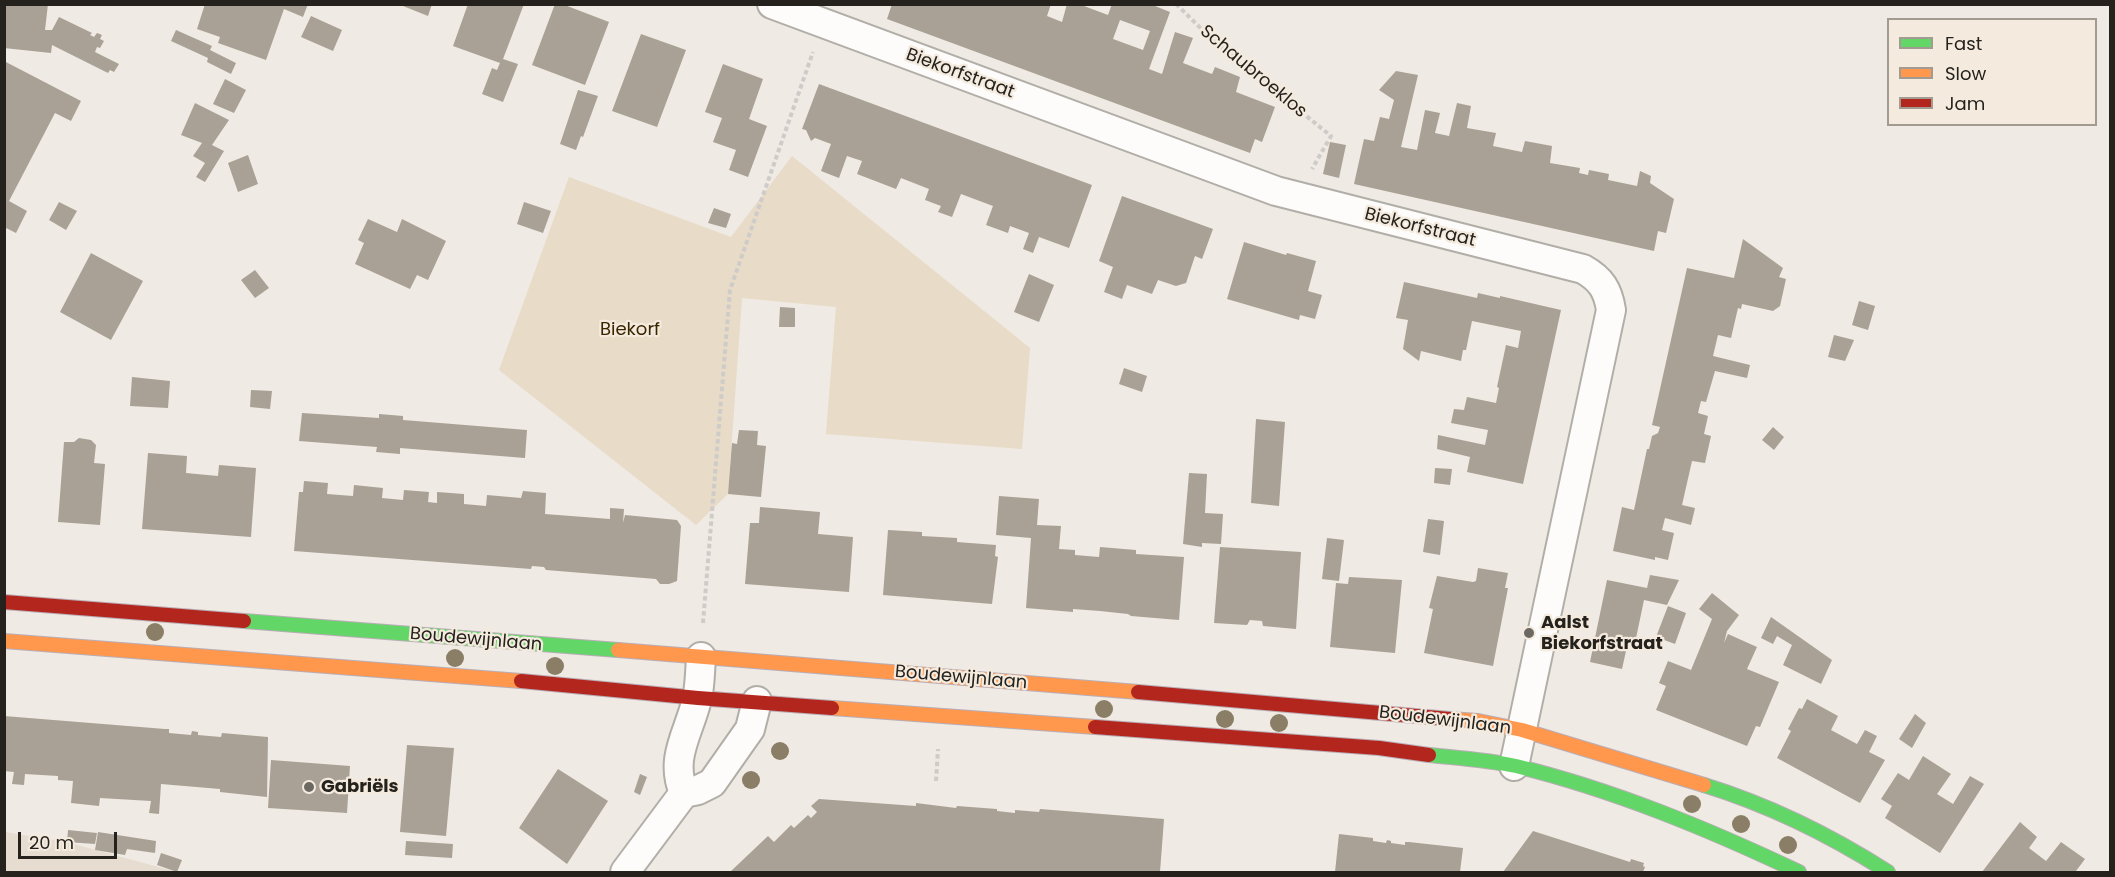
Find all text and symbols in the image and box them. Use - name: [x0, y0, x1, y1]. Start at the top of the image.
- legend: [1887, 18, 2097, 126]
- street label: Schaubroeklos: [1195, 21, 1311, 123]
- text: Fast: [1945, 31, 1982, 56]
- street label: Biekorfstraat: [903, 44, 1017, 104]
- text: Slow: [1945, 61, 1986, 86]
- text: Jam: [1945, 91, 1985, 116]
- street label: Biekorfstraat: [1362, 204, 1478, 252]
- park label: Biekorf: [600, 319, 660, 341]
- place label: Aalst Biekorfstraat: [1541, 612, 1663, 654]
- street label: Boudewijnlaan: [409, 623, 543, 657]
- marker: Aalst Biekorfstraat: [1522, 626, 1536, 640]
- street label: Boudewijnlaan: [894, 661, 1028, 695]
- street label: Boudewijnlaan: [1378, 702, 1512, 740]
- place label: Gabriëls: [321, 776, 399, 798]
- marker: Gabriëls: [302, 780, 316, 794]
- scale bar: [21, 820, 120, 858]
- text: 20 m: [29, 830, 74, 855]

